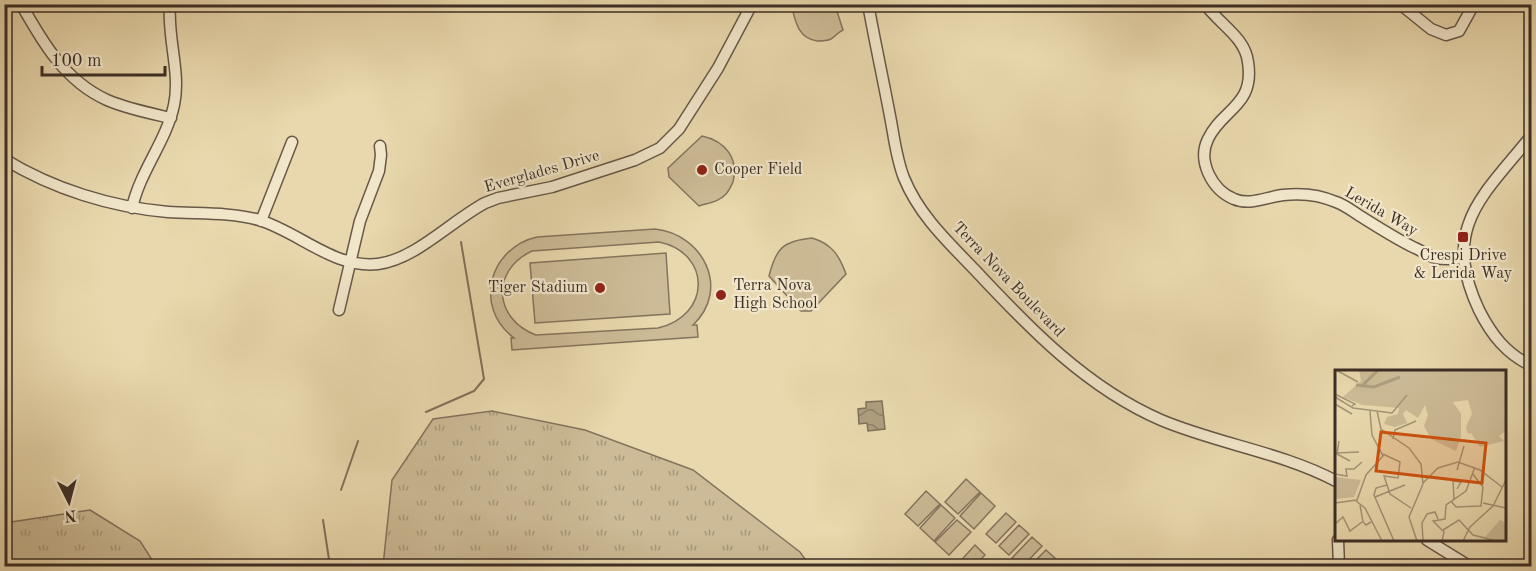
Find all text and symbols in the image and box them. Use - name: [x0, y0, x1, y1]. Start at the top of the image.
- scale bar: [42, 39, 165, 77]
- text: 100 m: [51, 52, 102, 70]
- street label: Everglades Drive: [483, 148, 601, 196]
- place label: Cooper Field: [714, 162, 802, 178]
- marker: Cooper Field: [695, 163, 709, 177]
- street label: Lerida Way: [1342, 185, 1421, 240]
- street label: Terra Nova Boulevard: [949, 219, 1067, 341]
- marker: Crespi Drive & Lerida Way: [1456, 230, 1470, 244]
- place label: Crespi Drive & Lerida Way: [1414, 248, 1513, 282]
- place label: Terra Nova High School: [733, 278, 818, 312]
- place label: Tiger Stadium: [488, 280, 588, 296]
- marker: Tiger Stadium: [593, 281, 607, 295]
- marker: Terra Nova High School: [714, 288, 728, 302]
- inset map: [1335, 370, 1506, 541]
- north arrow: [39, 472, 99, 532]
- text: N: [63, 506, 77, 524]

